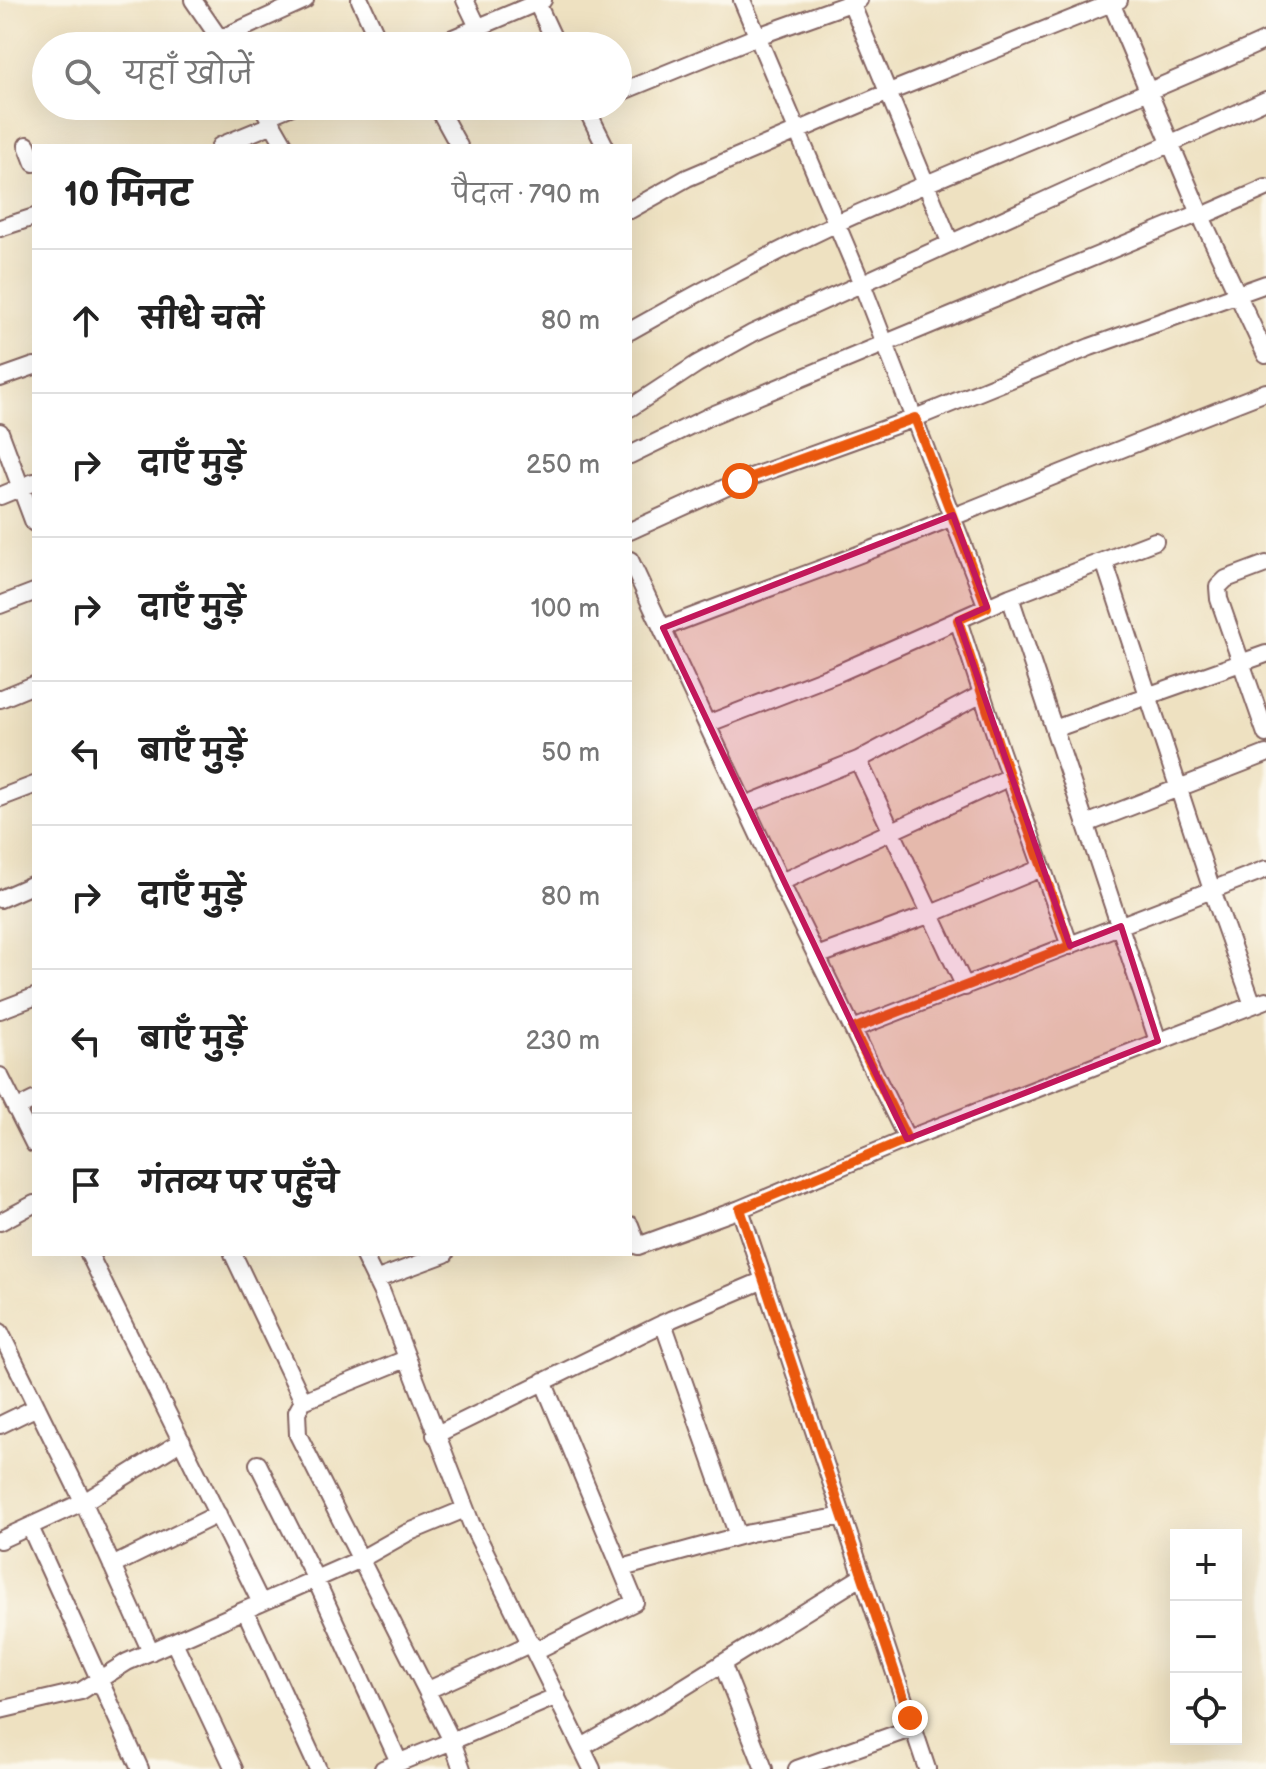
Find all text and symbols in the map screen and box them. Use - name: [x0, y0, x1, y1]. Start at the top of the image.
- search box: [32, 32, 632, 120]
- icon: search: [60, 54, 104, 98]
- text: यहाँ खोजें: [124, 57, 253, 93]
- text: 10 मिनट: [64, 174, 191, 215]
- text: पैदल · 790 m: [452, 180, 600, 211]
- icon: ahead: [64, 299, 108, 343]
- text: सीधे चलें: [140, 302, 263, 338]
- text: 80 m: [541, 306, 600, 337]
- icon: right: [64, 443, 108, 487]
- text: दाएँ मुड़ें: [140, 446, 245, 482]
- text: 250 m: [526, 450, 600, 481]
- route start: [722, 463, 758, 499]
- icon: right: [64, 587, 108, 631]
- text: दाएँ मुड़ें: [140, 590, 245, 626]
- text: 100 m: [531, 594, 600, 625]
- icon: left: [64, 731, 108, 775]
- text: बाएँ मुड़ें: [140, 734, 246, 770]
- text: 50 m: [541, 738, 600, 769]
- icon: right: [64, 875, 108, 919]
- text: दाएँ मुड़ें: [140, 878, 245, 914]
- text: 80 m: [541, 882, 600, 913]
- icon: left: [64, 1019, 108, 1063]
- text: बाएँ मुड़ें: [140, 1022, 246, 1058]
- text: 230 m: [525, 1026, 600, 1057]
- icon: arrive: [64, 1163, 108, 1207]
- text: गंतव्य पर पहुँचे: [140, 1166, 339, 1202]
- map controls: [1170, 1529, 1242, 1745]
- button: +: [1170, 1529, 1242, 1601]
- button: −: [1170, 1601, 1242, 1673]
- button: locate: [1170, 1673, 1242, 1745]
- route end: [892, 1700, 928, 1736]

